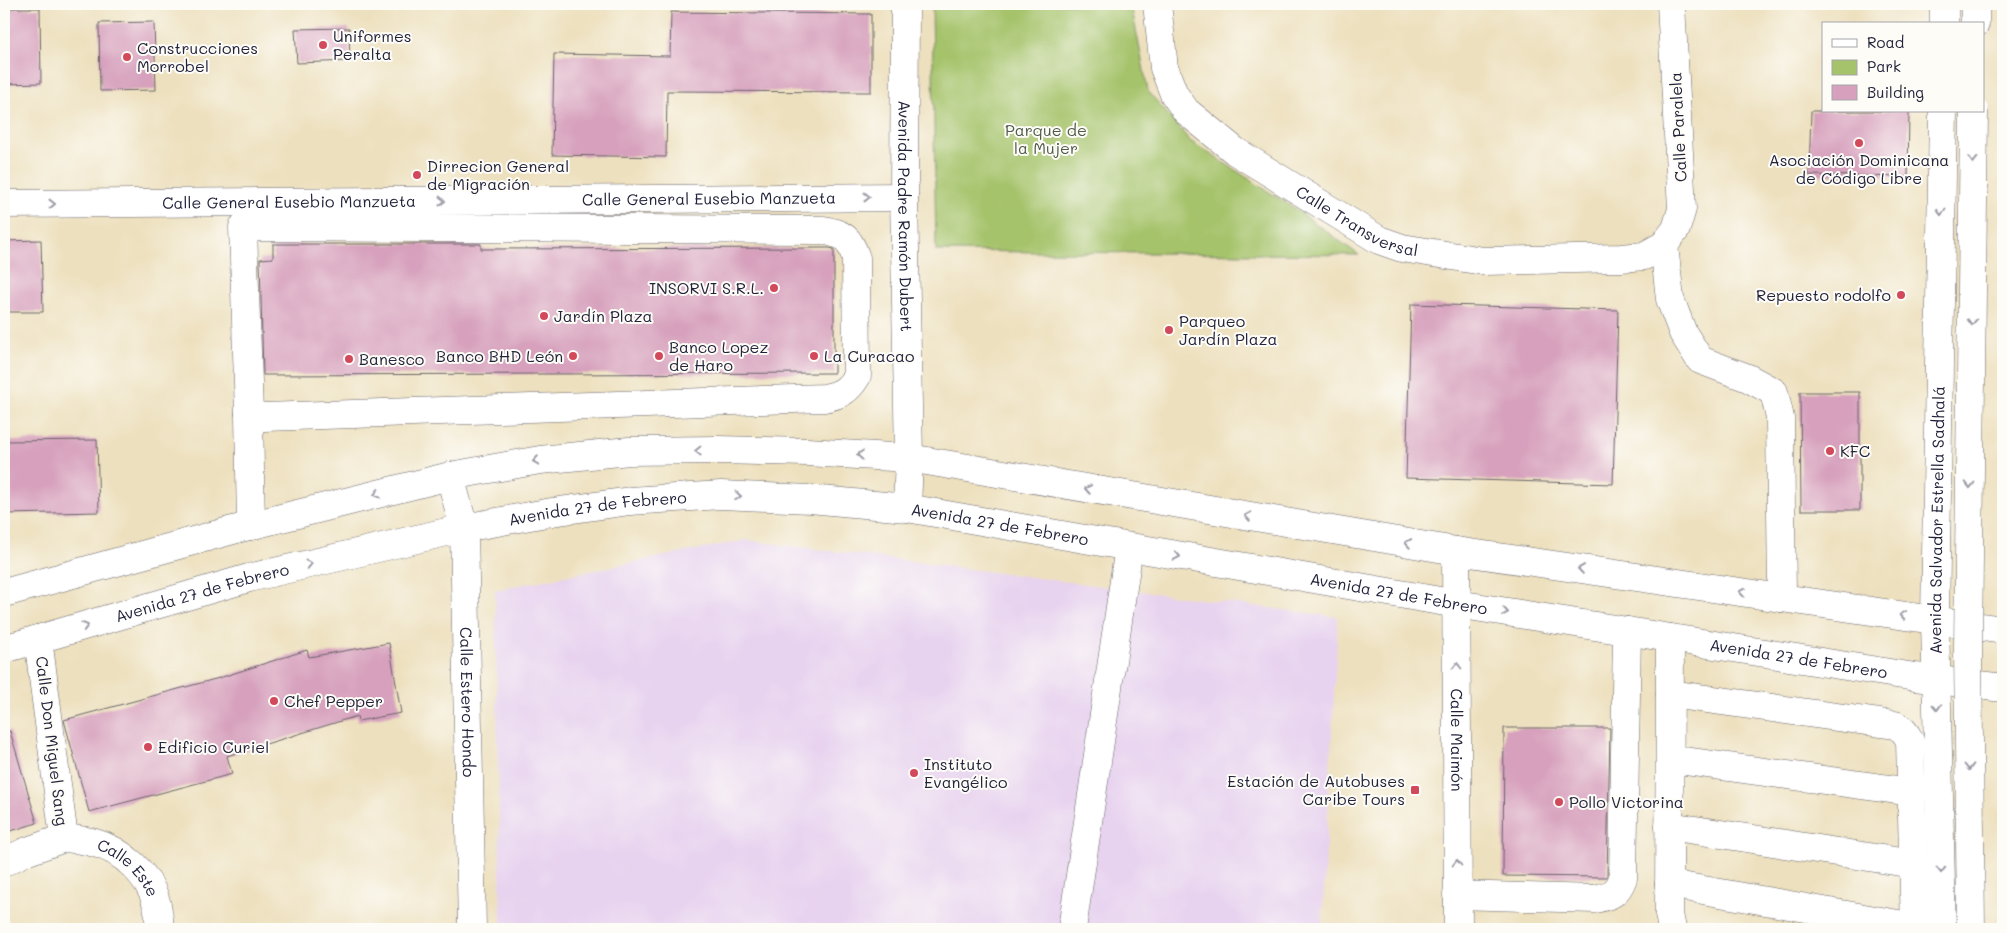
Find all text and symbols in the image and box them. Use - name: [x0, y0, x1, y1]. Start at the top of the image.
- legend: [1822, 22, 1984, 112]
- place label: Uniformes Peralta: [333, 25, 412, 64]
- text: Road: [1867, 32, 1904, 52]
- place label: Construcciones Morrobel: [137, 37, 258, 76]
- marker: Uniformes Peralta: [317, 39, 329, 51]
- marker: Construcciones Morrobel: [121, 51, 133, 63]
- text: Park: [1867, 56, 1901, 76]
- street label: Calle Paralela: [1664, 71, 1691, 183]
- text: Building: [1867, 82, 1924, 102]
- street label: Avenida Padre Ramón Dubert: [894, 100, 918, 332]
- park label: Parque de la Mujer: [1005, 119, 1087, 158]
- marker: Asociación Dominicana de Código Libre: [1853, 137, 1865, 149]
- place label: Asociación Dominicana de Código Libre: [1769, 149, 1949, 188]
- place label: Dirrecion General de Migración: [427, 155, 569, 194]
- one-way arrow: [1968, 156, 1978, 164]
- marker: Dirrecion General de Migración: [411, 169, 423, 181]
- street label: Calle Transversal: [1292, 180, 1420, 260]
- street label: Calle General Eusebio Manzueta: [582, 187, 836, 210]
- street label: Calle General Eusebio Manzueta: [162, 190, 416, 213]
- one-way arrow: [864, 192, 872, 202]
- one-way arrow: [439, 195, 447, 206]
- one-way arrow: [49, 198, 57, 209]
- one-way arrow: [1936, 209, 1946, 217]
- place label: INSORVI S.R.L.: [649, 277, 764, 298]
- marker: INSORVI S.R.L.: [768, 282, 780, 294]
- place label: Repuesto rodolfo: [1756, 284, 1891, 305]
- marker: Repuesto rodolfo: [1895, 289, 1907, 301]
- place label: Jardín Plaza: [554, 305, 653, 326]
- marker: Jardín Plaza: [538, 310, 550, 322]
- place label: Parqueo Jardín Plaza: [1179, 310, 1278, 349]
- one-way arrow: [1966, 319, 1977, 327]
- marker: Parqueo Jardín Plaza: [1163, 324, 1175, 336]
- place label: Banco Lopez de Haro: [669, 336, 768, 375]
- place label: Banco BHD León: [436, 345, 563, 366]
- place label: La Curacao: [824, 345, 915, 366]
- place label: Banesco: [359, 348, 424, 369]
- marker: Banco BHD León: [567, 350, 579, 362]
- marker: Banco Lopez de Haro: [653, 350, 665, 362]
- marker: La Curacao: [808, 350, 820, 362]
- marker: Banesco: [343, 353, 355, 365]
- street label: Avenida Salvador Estrella Sadhalá: [1924, 386, 1949, 655]
- place label: KFC: [1840, 440, 1870, 461]
- one-way arrow: [693, 445, 701, 456]
- marker: KFC: [1824, 445, 1836, 457]
- one-way arrow: [856, 450, 864, 461]
- one-way arrow: [531, 456, 540, 466]
- one-way arrow: [1965, 482, 1975, 489]
- one-way arrow: [1083, 484, 1092, 494]
- street label: Avenida 27 de Febrero: [507, 486, 687, 530]
- one-way arrow: [372, 488, 381, 499]
- one-way arrow: [734, 490, 742, 501]
- street label: Avenida 27 de Febrero: [910, 498, 1090, 549]
- one-way arrow: [1244, 511, 1252, 521]
- one-way arrow: [1404, 538, 1412, 549]
- one-way arrow: [1173, 550, 1182, 560]
- street label: Avenida 27 de Febrero: [113, 558, 291, 626]
- one-way arrow: [305, 559, 314, 570]
- one-way arrow: [1577, 564, 1585, 575]
- street label: Avenida 27 de Febrero: [1309, 568, 1489, 619]
- one-way arrow: [1738, 587, 1746, 598]
- one-way arrow: [1501, 606, 1509, 617]
- one-way arrow: [1899, 610, 1907, 621]
- one-way arrow: [81, 621, 89, 631]
- street label: Calle Estero Hondo: [456, 627, 480, 778]
- street label: Avenida 27 de Febrero: [1708, 633, 1889, 682]
- street label: Calle Don Miguel Sang: [32, 655, 73, 827]
- one-way arrow: [1452, 661, 1462, 669]
- street label: Calle Maimón: [1447, 688, 1468, 792]
- place label: Chef Pepper: [284, 690, 383, 711]
- marker: Chef Pepper: [268, 695, 280, 707]
- one-way arrow: [1931, 704, 1942, 712]
- place label: Edificio Curiel: [158, 736, 269, 757]
- marker: Edificio Curiel: [142, 741, 154, 753]
- place label: Instituto Evangélico: [924, 753, 1007, 792]
- one-way arrow: [1964, 764, 1974, 771]
- marker: Instituto Evangélico: [908, 767, 920, 779]
- place label: Estación de Autobuses Caribe Tours: [1227, 770, 1405, 809]
- marker: Estación de Autobuses Caribe Tours: [1409, 784, 1421, 796]
- place label: Pollo Victorina: [1569, 791, 1684, 812]
- marker: Pollo Victorina: [1553, 796, 1565, 808]
- street label: Calle Este: [95, 833, 164, 900]
- one-way arrow: [1452, 859, 1462, 866]
- one-way arrow: [1936, 866, 1946, 874]

